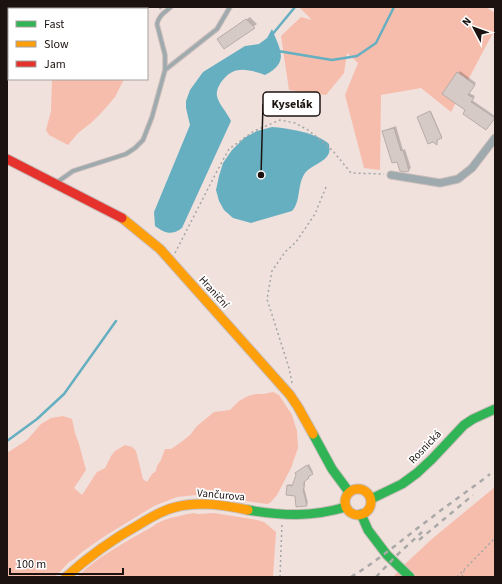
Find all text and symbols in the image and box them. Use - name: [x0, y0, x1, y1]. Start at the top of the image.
- legend: [8, 8, 148, 80]
- north arrow: [454, 8, 494, 48]
- text: N: [459, 14, 475, 29]
- text: Fast: [44, 16, 64, 33]
- text: Slow: [44, 36, 69, 53]
- text: Jam: [44, 56, 66, 73]
- callout: Kyselák: [263, 92, 320, 116]
- text: Kyselák: [271, 96, 313, 113]
- street label: Hraniční: [195, 273, 233, 312]
- street label: Rosnická: [405, 427, 445, 467]
- street label: Vančurova: [196, 485, 246, 505]
- scale bar: [10, 550, 123, 576]
- text: 100 m: [16, 556, 46, 573]

